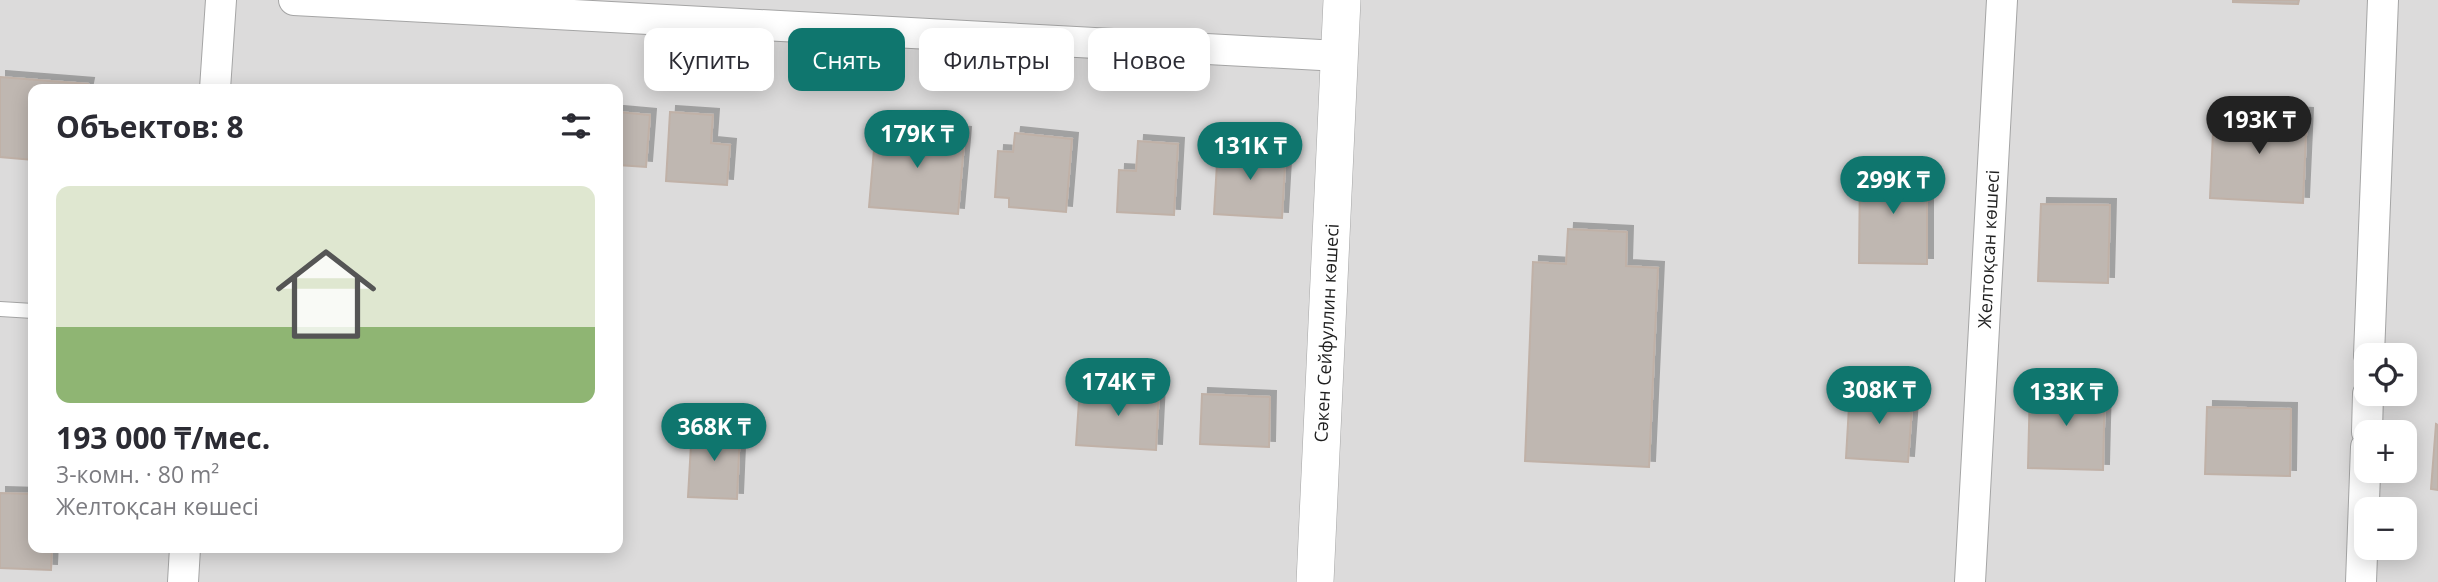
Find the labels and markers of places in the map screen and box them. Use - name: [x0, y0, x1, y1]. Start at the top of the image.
- pin: 193K ₸: [2202, 96, 2316, 156]
- pin: 179K ₸: [860, 110, 974, 170]
- pin: 131K ₸: [1193, 122, 1307, 182]
- pin: 299K ₸: [1836, 156, 1950, 216]
- pin: 174K ₸: [1061, 358, 1175, 418]
- pin: 308K ₸: [1822, 366, 1936, 426]
- pin: 133K ₸: [2009, 368, 2123, 428]
- pin: 368K ₸: [657, 404, 771, 463]

